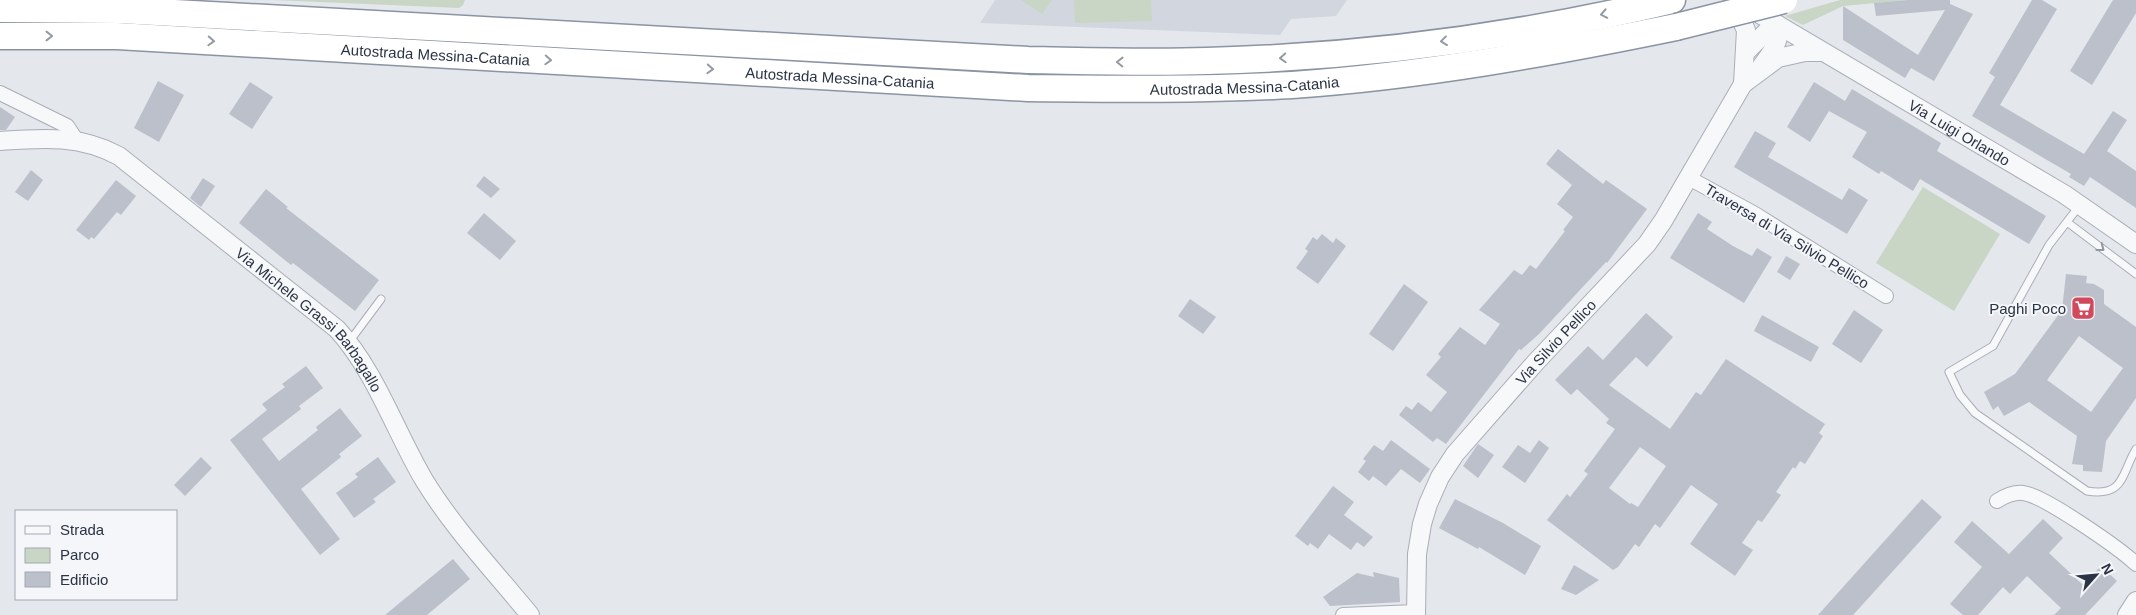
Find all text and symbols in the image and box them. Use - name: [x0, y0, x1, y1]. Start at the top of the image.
- one-way arrow: [1600, 8, 1609, 18]
- one-way arrow: [45, 31, 53, 41]
- one-way arrow: [207, 35, 215, 46]
- one-way arrow: [1440, 35, 1448, 46]
- street label: Autostrada Messina-Catania: [340, 40, 531, 68]
- one-way arrow: [1278, 52, 1286, 63]
- one-way arrow: [544, 54, 552, 65]
- one-way arrow: [1116, 57, 1124, 67]
- street label: Autostrada Messina-Catania: [745, 63, 935, 91]
- one-way arrow: [707, 64, 715, 75]
- street label: Autostrada Messina-Catania: [1150, 73, 1340, 97]
- street label: Via Luigi Orlando: [1906, 96, 2013, 169]
- street label: Traversa di Via Silvio Pellico: [1702, 180, 1872, 292]
- one-way arrow: [2095, 242, 2105, 251]
- street label: Via Michele Grassi Barbagallo: [233, 244, 386, 395]
- supermarket icon: Paghi Poco: [2070, 295, 2096, 321]
- street label: Via Silvio Pellico: [1512, 296, 1599, 388]
- place label: Paghi Poco: [1989, 300, 2066, 317]
- legend: [15, 510, 178, 600]
- text: Strada: [60, 521, 105, 538]
- text: Parco: [60, 546, 99, 563]
- north arrow: [2071, 550, 2121, 600]
- text: N: [2098, 561, 2117, 577]
- text: Edificio: [60, 571, 108, 588]

